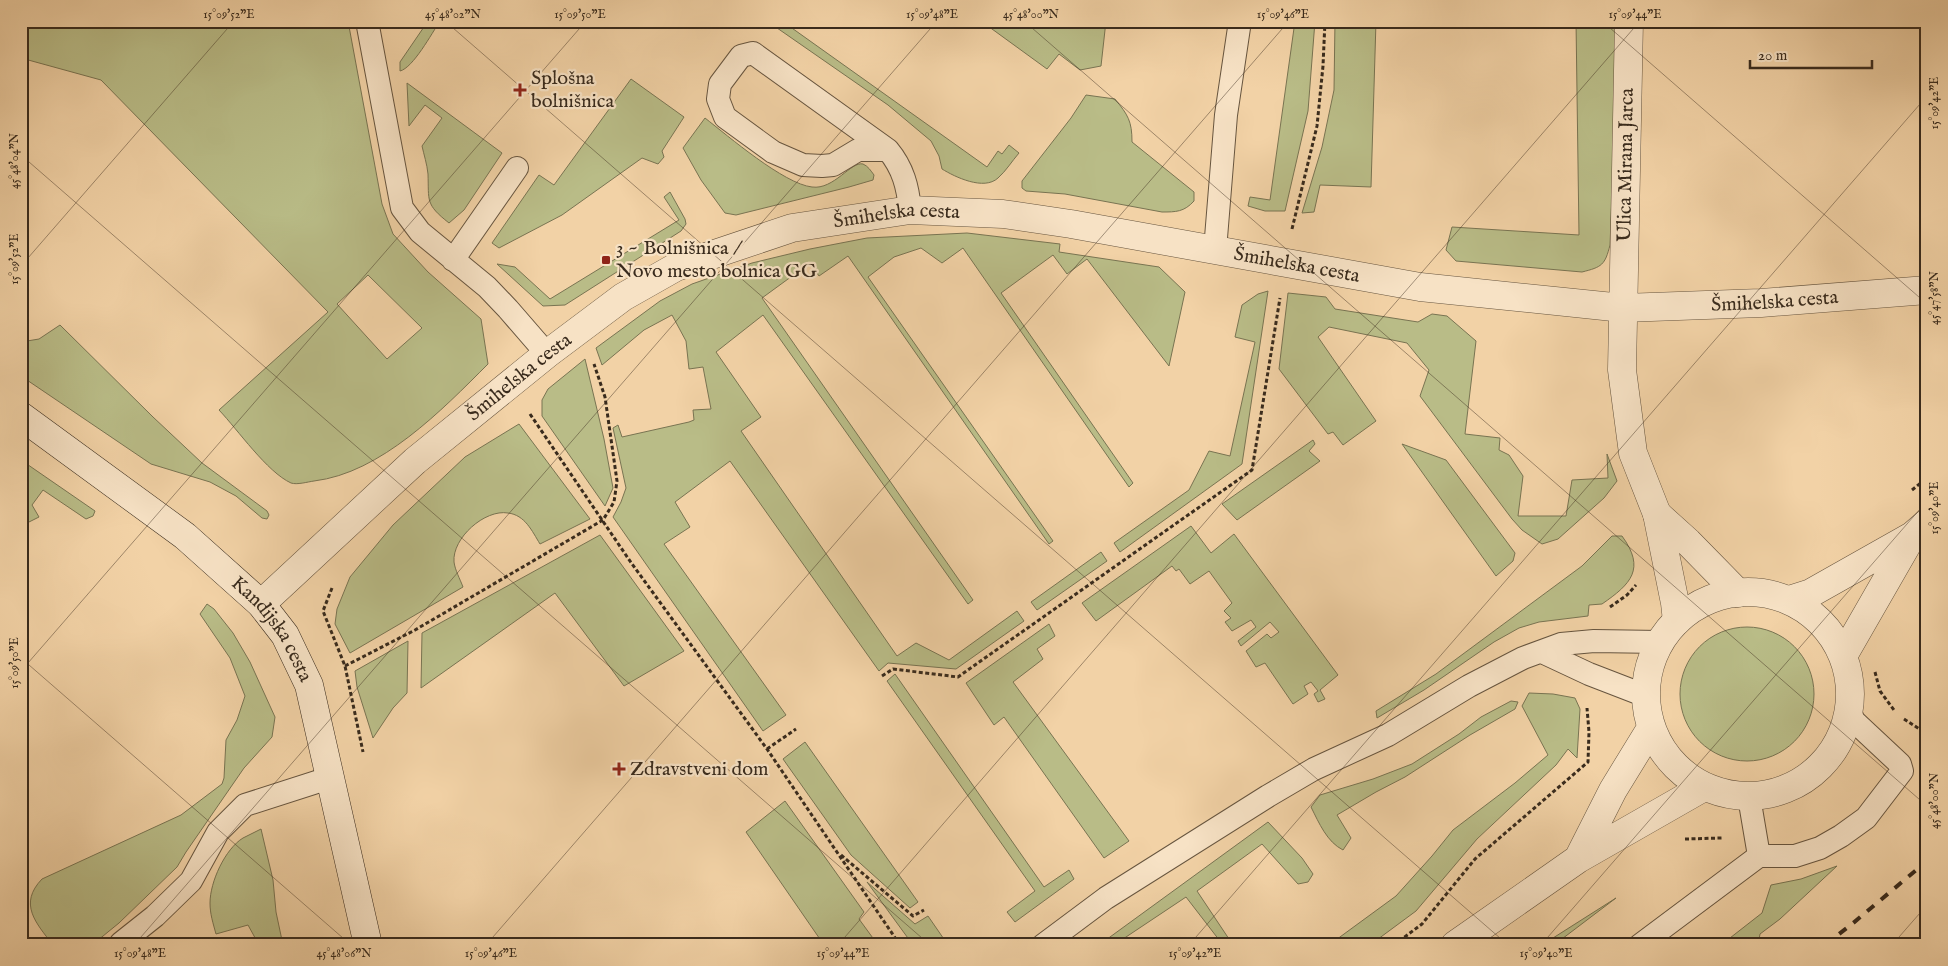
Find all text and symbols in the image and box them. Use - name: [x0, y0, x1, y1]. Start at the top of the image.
- text: 15°09'52"E: [203, 7, 255, 22]
- text: 45°48'02"N: [425, 7, 481, 22]
- text: 15°09'50"E: [554, 7, 606, 22]
- text: 15°09'48"E: [906, 7, 958, 22]
- text: 45°48'00"N: [1003, 7, 1060, 22]
- text: 15°09'46"E: [1257, 7, 1309, 22]
- text: 15°09'44"E: [1608, 7, 1662, 22]
- scale bar: [1750, 38, 1873, 70]
- text: 20 m: [1758, 46, 1788, 65]
- place label: Splošna bolnišnica: [531, 66, 614, 114]
- text: 15°09'42"E: [1927, 77, 1942, 129]
- marker: Splošna bolnišnica: [513, 83, 527, 97]
- street label: Ulica Mirana Jarca: [1612, 87, 1640, 242]
- text: 45°48'04"N: [7, 132, 22, 189]
- street label: Šmihelska cesta: [832, 197, 961, 234]
- text: 15°09'52"E: [7, 233, 22, 285]
- place label: 3 ~ Bolnišnica / Novo mesto bolnica GG: [616, 236, 817, 284]
- street label: Šmihelska cesta: [1232, 241, 1362, 288]
- marker: 3 ~ Bolnišnica / Novo mesto bolnica GG: [600, 254, 612, 266]
- text: 45°47'58"N: [1927, 270, 1942, 325]
- street label: Šmihelska cesta: [1710, 284, 1839, 317]
- street label: Šmihelska cesta: [462, 327, 577, 427]
- text: 15°09'40"E: [1927, 481, 1942, 535]
- street label: Kandijska cesta: [226, 571, 318, 686]
- text: 15°09'50"E: [7, 637, 22, 689]
- place label: Zdravstveni dom: [630, 757, 768, 782]
- marker: Zdravstveni dom: [612, 762, 626, 776]
- text: 45°48'00"N: [1927, 772, 1942, 829]
- text: 15°09'48"E: [114, 946, 166, 961]
- text: 45°48'06"N: [316, 946, 372, 961]
- text: 15°09'46"E: [465, 946, 517, 961]
- text: 15°09'44"E: [816, 946, 870, 961]
- text: 15°09'42"E: [1169, 946, 1221, 961]
- text: 15°09'40"E: [1519, 946, 1573, 961]

